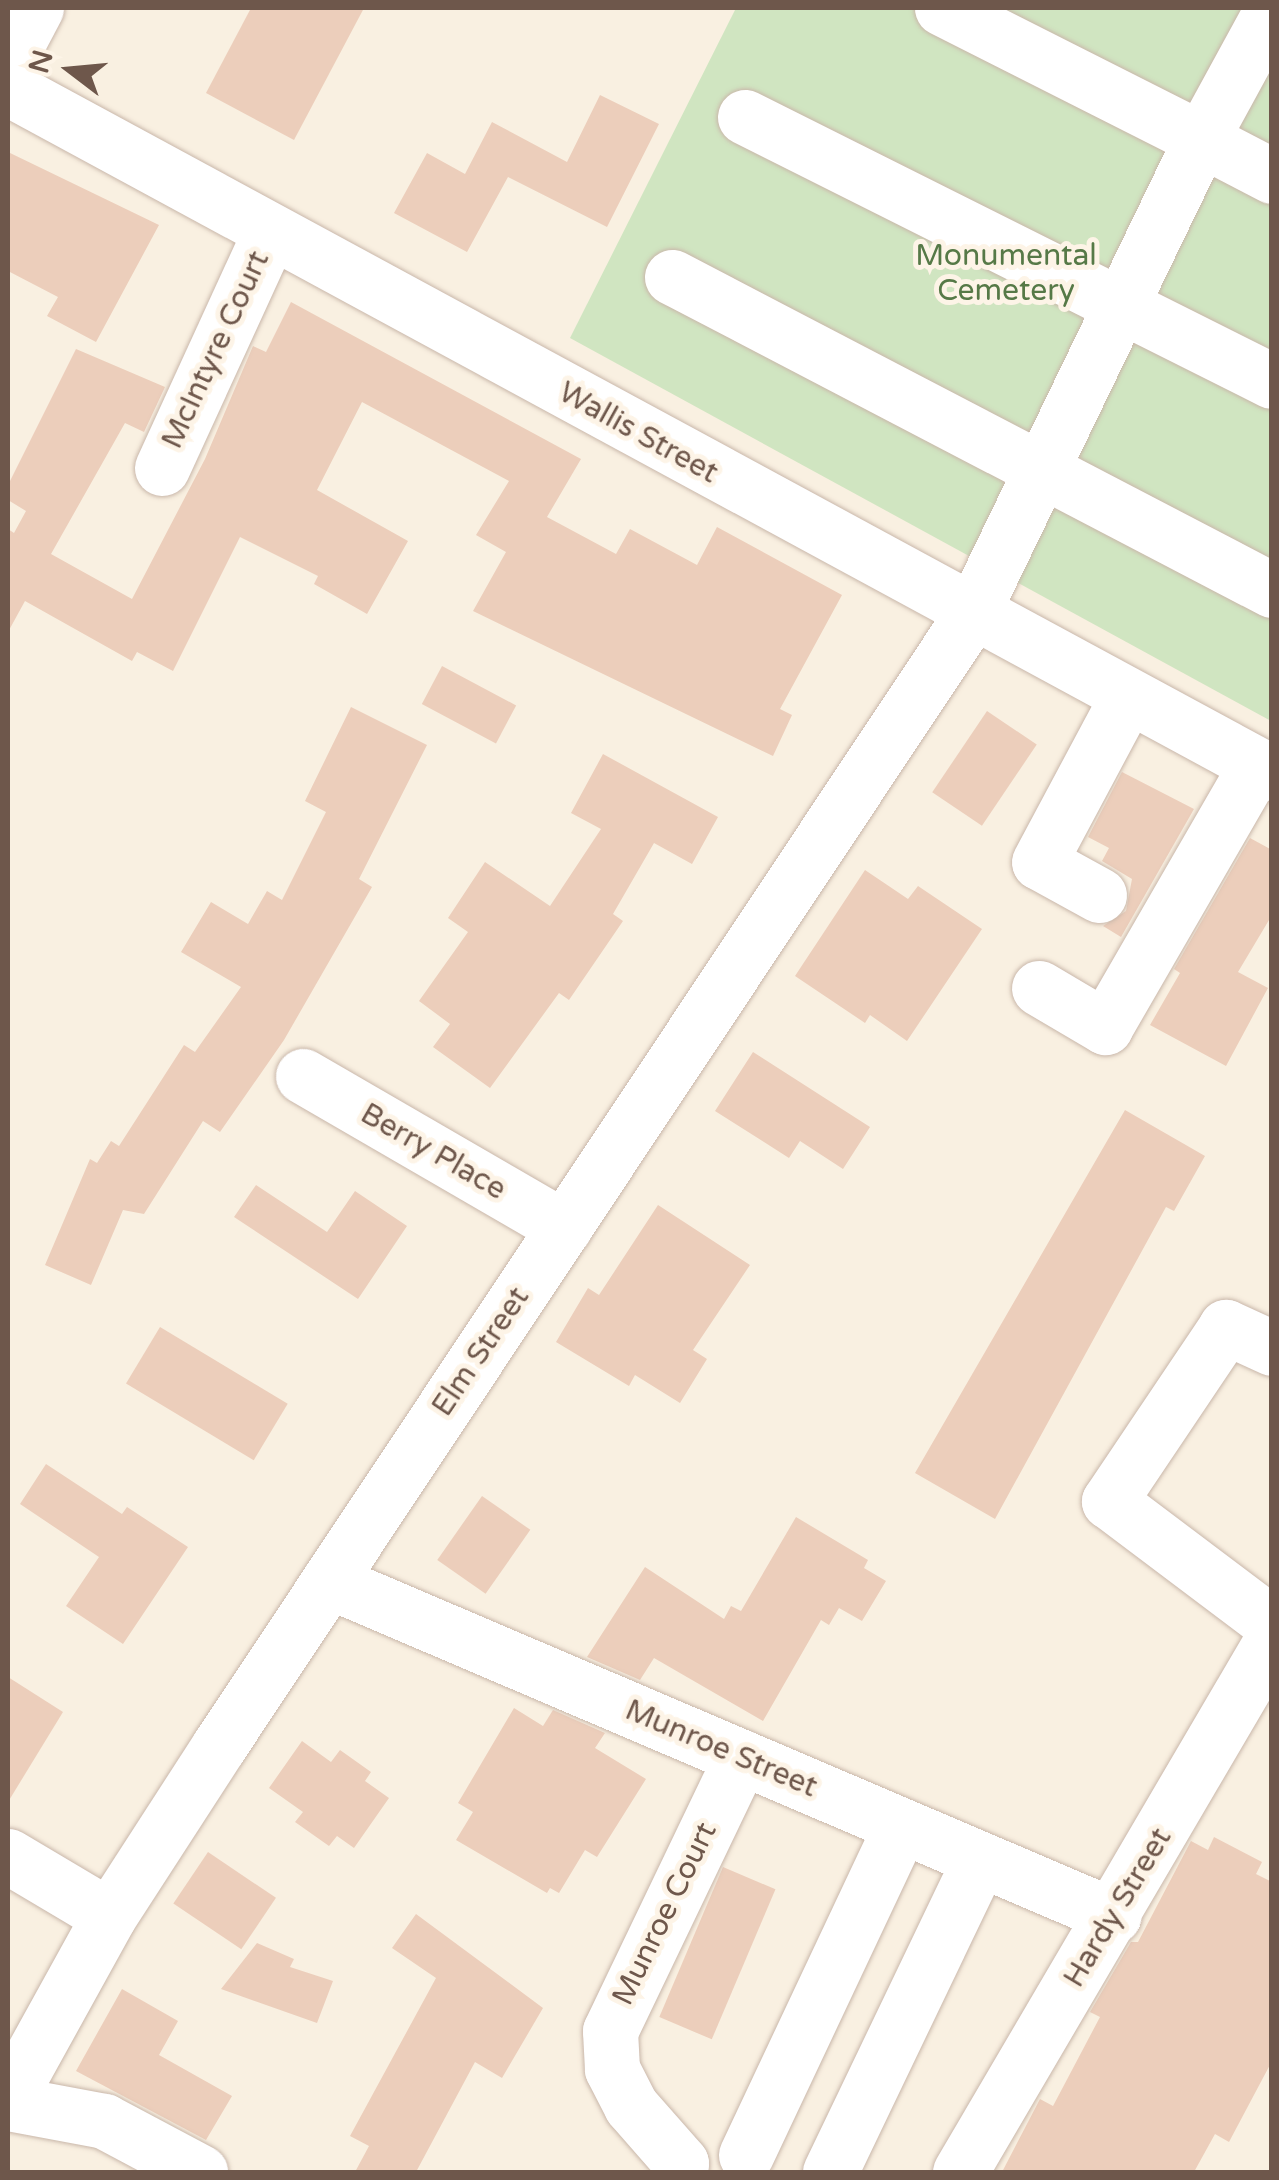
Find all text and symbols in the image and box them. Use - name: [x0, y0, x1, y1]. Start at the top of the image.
- north arrow: [20, 20, 120, 120]
- text: N: [22, 46, 61, 77]
- park label: Monumental Cemetery: [915, 238, 1097, 308]
- street label: McIntyre Court: [155, 246, 277, 454]
- street label: Wallis Street: [552, 375, 724, 491]
- street label: Berry Place: [354, 1096, 512, 1208]
- street label: Elm Street: [425, 1281, 537, 1423]
- street label: Munroe Street: [620, 1692, 822, 1806]
- street label: Munroe Court: [605, 1817, 725, 2011]
- street label: Hardy Street: [1056, 1822, 1180, 1994]

